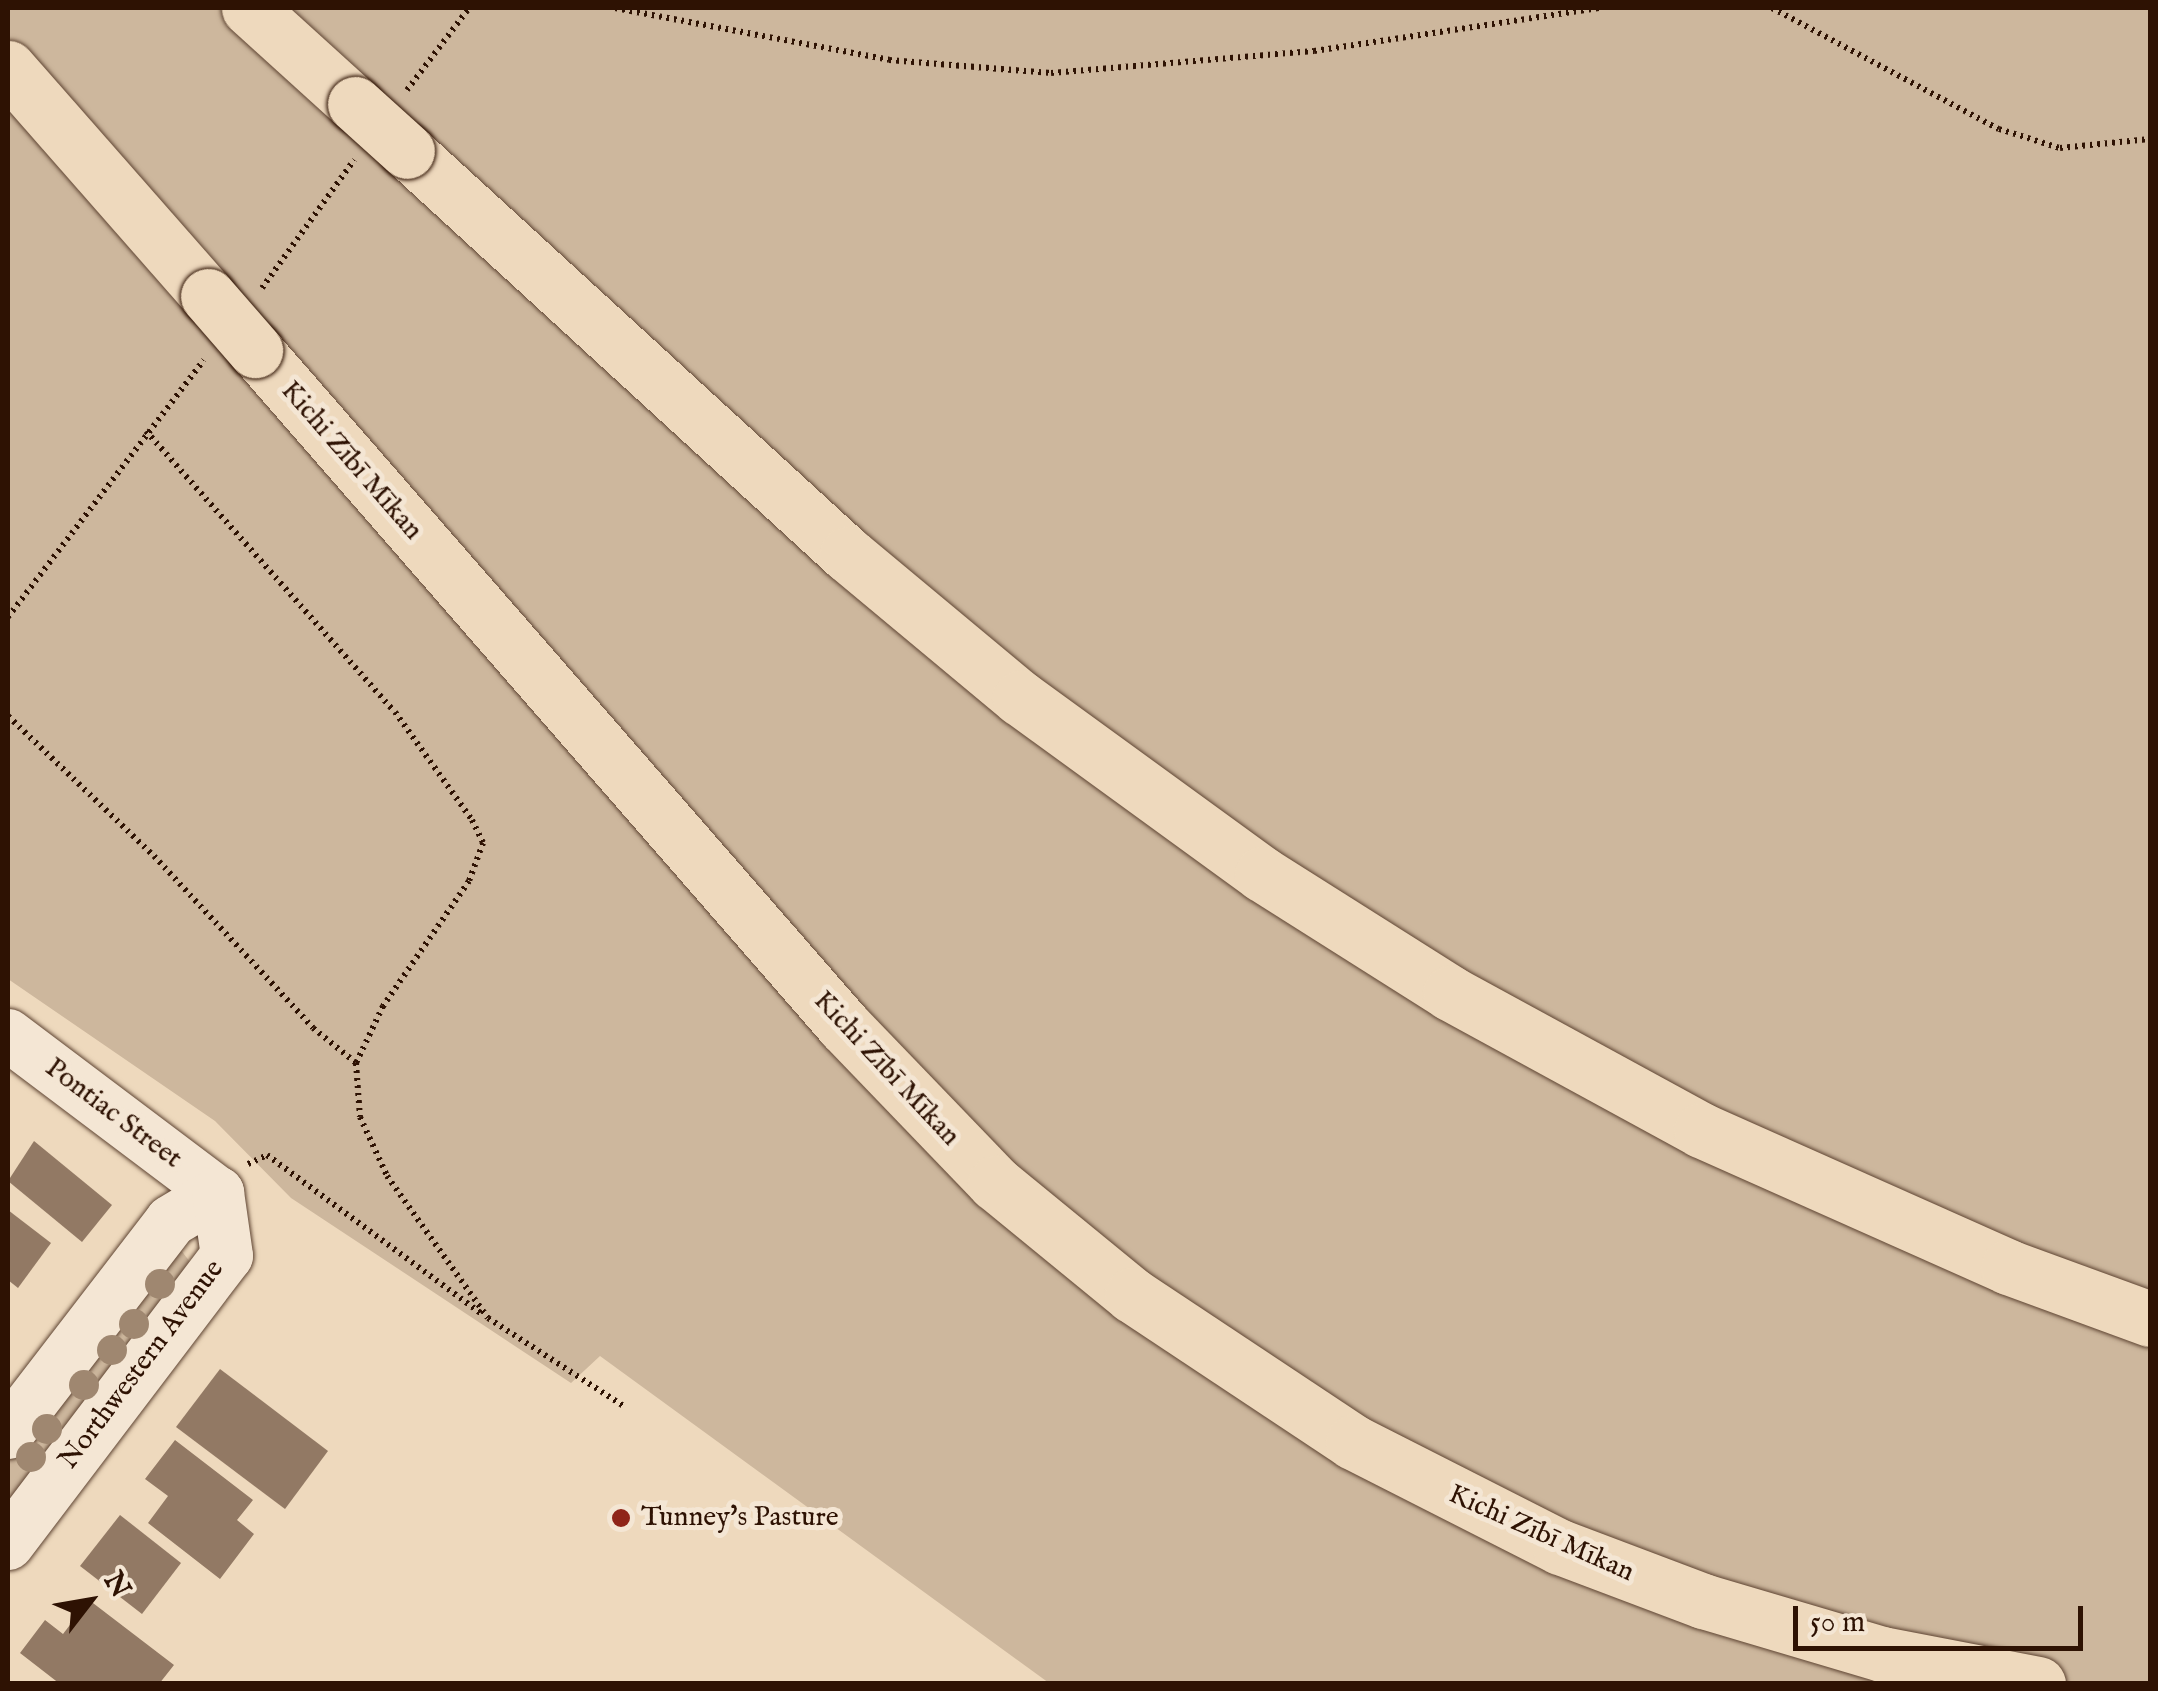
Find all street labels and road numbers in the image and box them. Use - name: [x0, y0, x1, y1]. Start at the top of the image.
- street label: Kichi Zībī Mīkan: [273, 375, 429, 547]
- street label: Kichi Zībī Mīkan: [806, 985, 966, 1153]
- street label: Pontiac Street: [38, 1052, 188, 1176]
- street label: Northwestern Avenue: [52, 1254, 232, 1476]
- street label: Kichi Zībī Mīkan: [1443, 1478, 1639, 1590]

